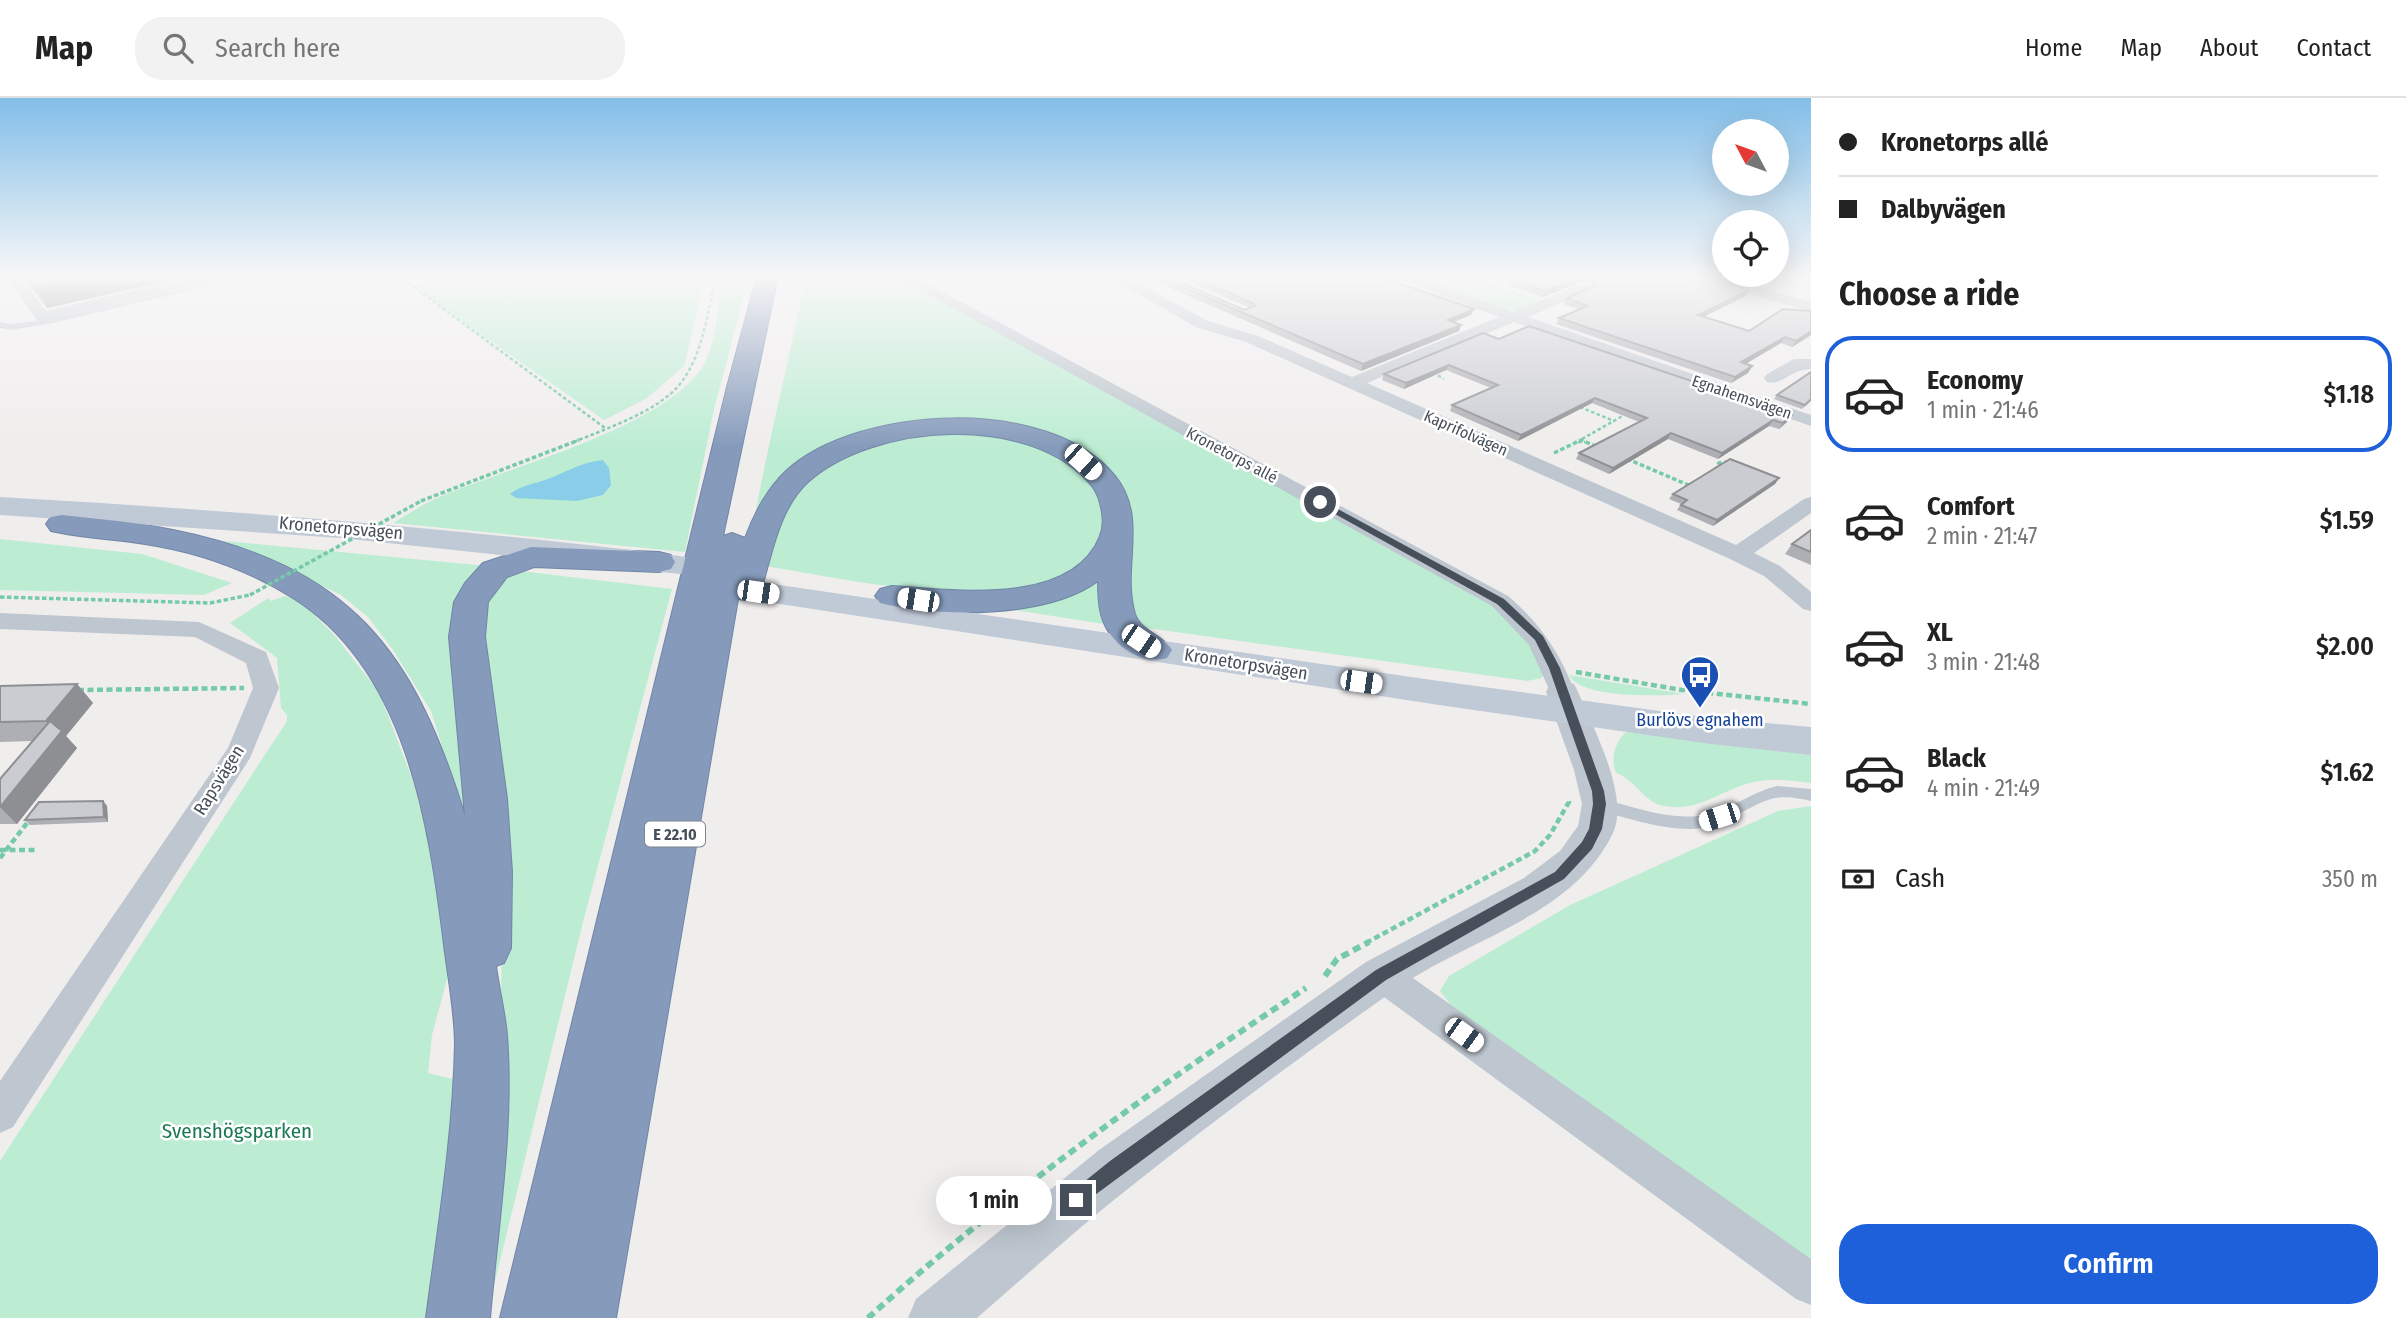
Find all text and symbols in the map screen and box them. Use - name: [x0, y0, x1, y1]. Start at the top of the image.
- search box: [135, 17, 625, 80]
- text: Map: [35, 28, 93, 68]
- icon: search: [159, 29, 197, 67]
- text: Search here: [215, 33, 340, 64]
- text: Home: [2025, 34, 2082, 62]
- text: Map: [2120, 34, 2162, 62]
- text: About: [2200, 34, 2258, 62]
- text: Contact: [2296, 34, 2371, 62]
- north arrow: [1712, 119, 1788, 196]
- map controls: [1712, 119, 1789, 287]
- text: Kronetorps allé: [1881, 127, 2049, 158]
- text: Dalbyvägen: [1881, 194, 2006, 225]
- button: locate: [1712, 210, 1789, 287]
- text: Choose a ride: [1839, 275, 2020, 313]
- icon: car: [1843, 363, 1906, 426]
- text: Economy: [1927, 365, 2023, 396]
- street label: Egnahemsvägen: [1690, 371, 1794, 423]
- text: $1.18: [2324, 379, 2374, 410]
- text: 1 min · 21:46: [1927, 396, 2039, 424]
- street label: Kaprifolvägen: [1421, 406, 1511, 460]
- street label: Kronetorps allé: [1183, 423, 1281, 487]
- car: [1061, 440, 1106, 484]
- route start: [1304, 486, 1336, 518]
- icon: car: [1843, 489, 1906, 552]
- text: Comfort: [1927, 491, 2015, 522]
- text: $1.59: [2320, 505, 2374, 536]
- street label: Kronetorpsvägen: [278, 512, 404, 544]
- text: 2 min · 21:47: [1927, 522, 2037, 550]
- car: [736, 579, 781, 605]
- car: [896, 586, 941, 614]
- icon: car: [1843, 615, 1906, 678]
- text: XL: [1927, 617, 1953, 648]
- car: [1118, 621, 1165, 661]
- text: $2.00: [2316, 631, 2374, 662]
- street label: Kronetorpsvägen: [1183, 643, 1309, 685]
- text: 3 min · 21:48: [1927, 648, 2040, 676]
- bus stop icon: Burlövs egnahem: [1679, 654, 1721, 709]
- car: [1339, 669, 1384, 695]
- place label: Burlövs egnahem: [1636, 709, 1764, 731]
- street label: Rapsvägen: [189, 741, 249, 819]
- icon: car: [1843, 741, 1906, 804]
- text: Black: [1927, 743, 1986, 774]
- text: $1.62: [2320, 757, 2374, 788]
- text: 4 min · 21:49: [1927, 774, 2040, 802]
- car: [1696, 801, 1743, 833]
- road number: E 22.10: [645, 821, 705, 846]
- icon: cash: [1839, 860, 1877, 898]
- text: Cash: [1895, 863, 1945, 894]
- text: 350 m: [2322, 865, 2378, 893]
- car: [1441, 1014, 1488, 1056]
- park label: Svenshögsparken: [162, 1118, 312, 1144]
- callout: 1 min: [936, 1176, 1052, 1224]
- route end: [1060, 1184, 1092, 1216]
- text: 1 min: [969, 1186, 1019, 1214]
- button: Confirm: [1839, 1224, 2378, 1304]

